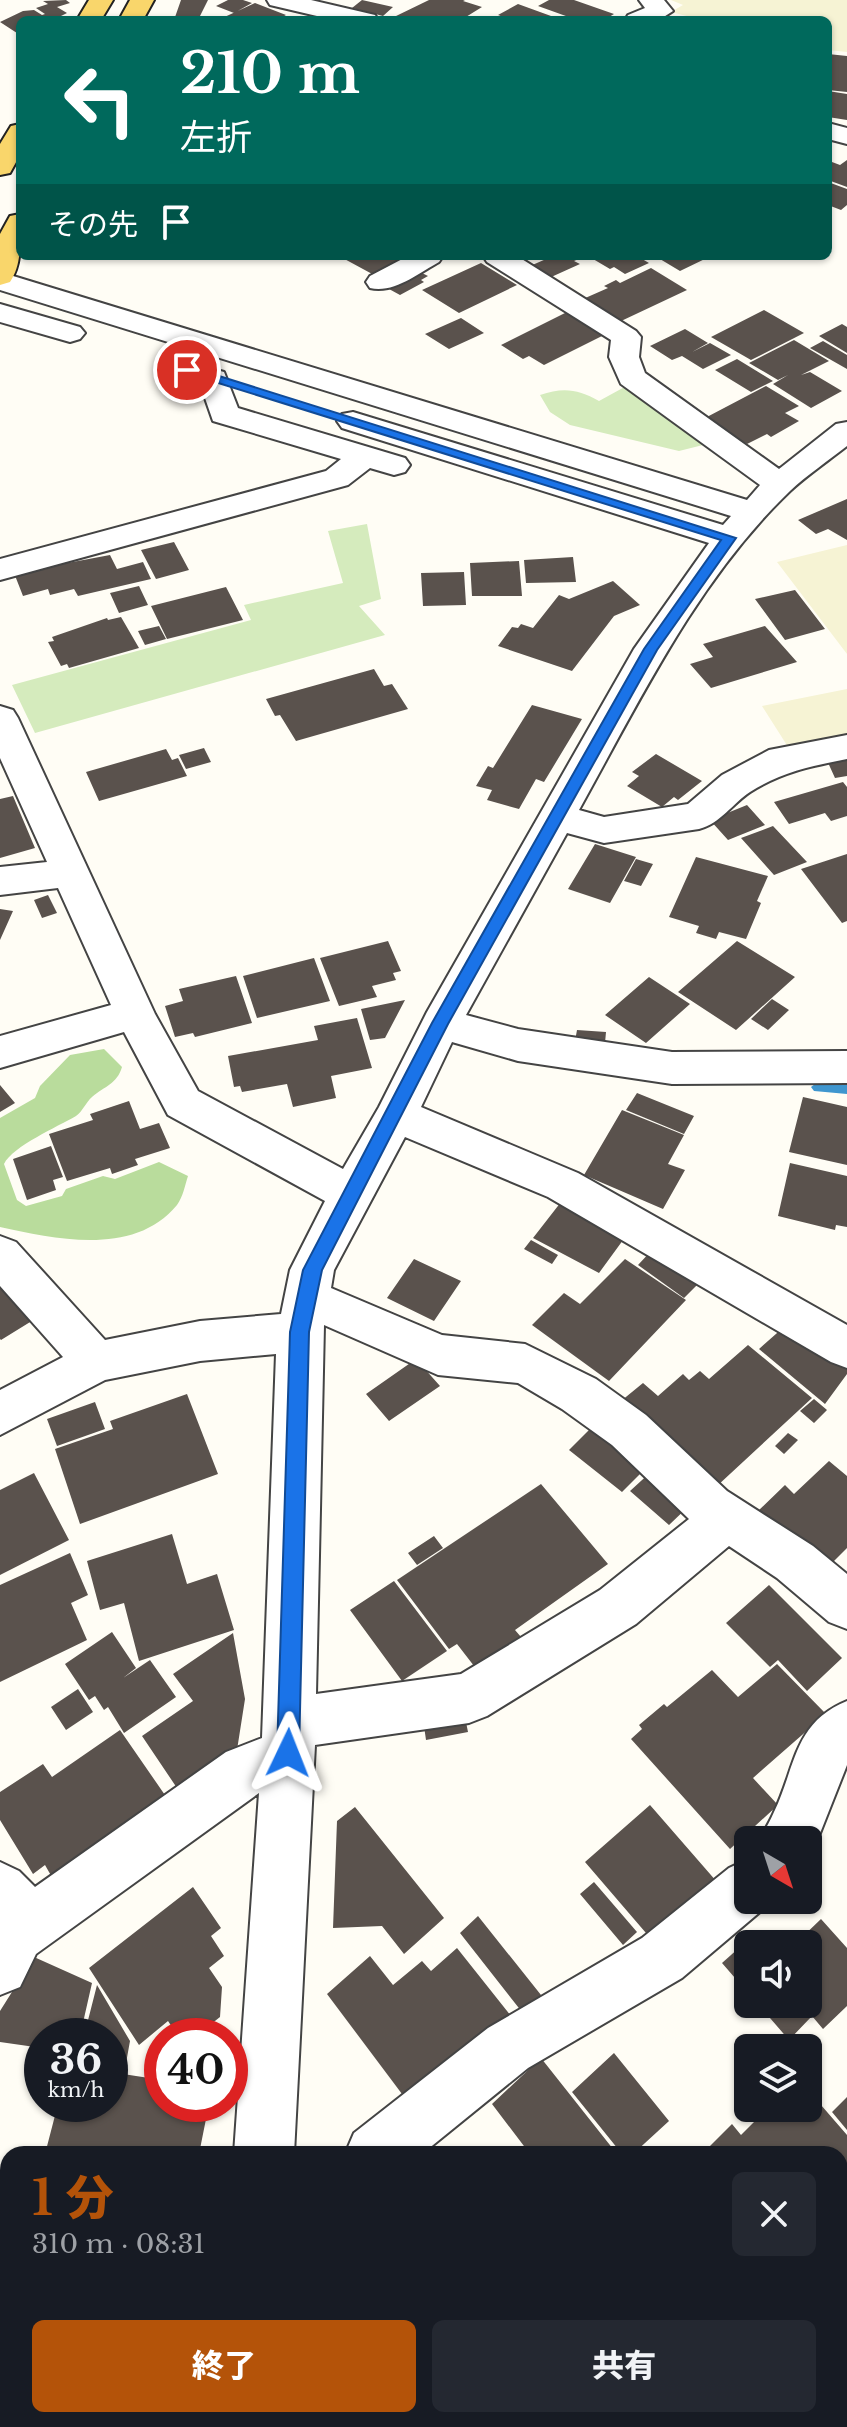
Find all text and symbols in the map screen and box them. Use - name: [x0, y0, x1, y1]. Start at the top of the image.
- text: 210 m: [180, 39, 360, 108]
- icon: left: [48, 48, 152, 152]
- text: 左折: [180, 115, 252, 160]
- icon: arrive: [154, 200, 198, 244]
- text: その先: [48, 206, 138, 243]
- pin: [153, 336, 221, 404]
- icon: arrive: [165, 348, 209, 392]
- position arrow: [246, 1711, 330, 1795]
- north arrow: [734, 1826, 822, 1914]
- map controls: [734, 1826, 822, 2122]
- button: sound: [734, 1930, 822, 2018]
- speed limit sign: 40: [144, 2018, 248, 2122]
- button: layers: [734, 2034, 822, 2122]
- text: 36: [50, 2035, 102, 2085]
- text: km/h: [48, 2078, 104, 2102]
- text: 1 分: [32, 2168, 114, 2228]
- button: close: [732, 2172, 816, 2256]
- text: 310 m · 08:31: [32, 2228, 205, 2260]
- button: 終了: [32, 2320, 416, 2412]
- button: 共有: [432, 2320, 816, 2412]

